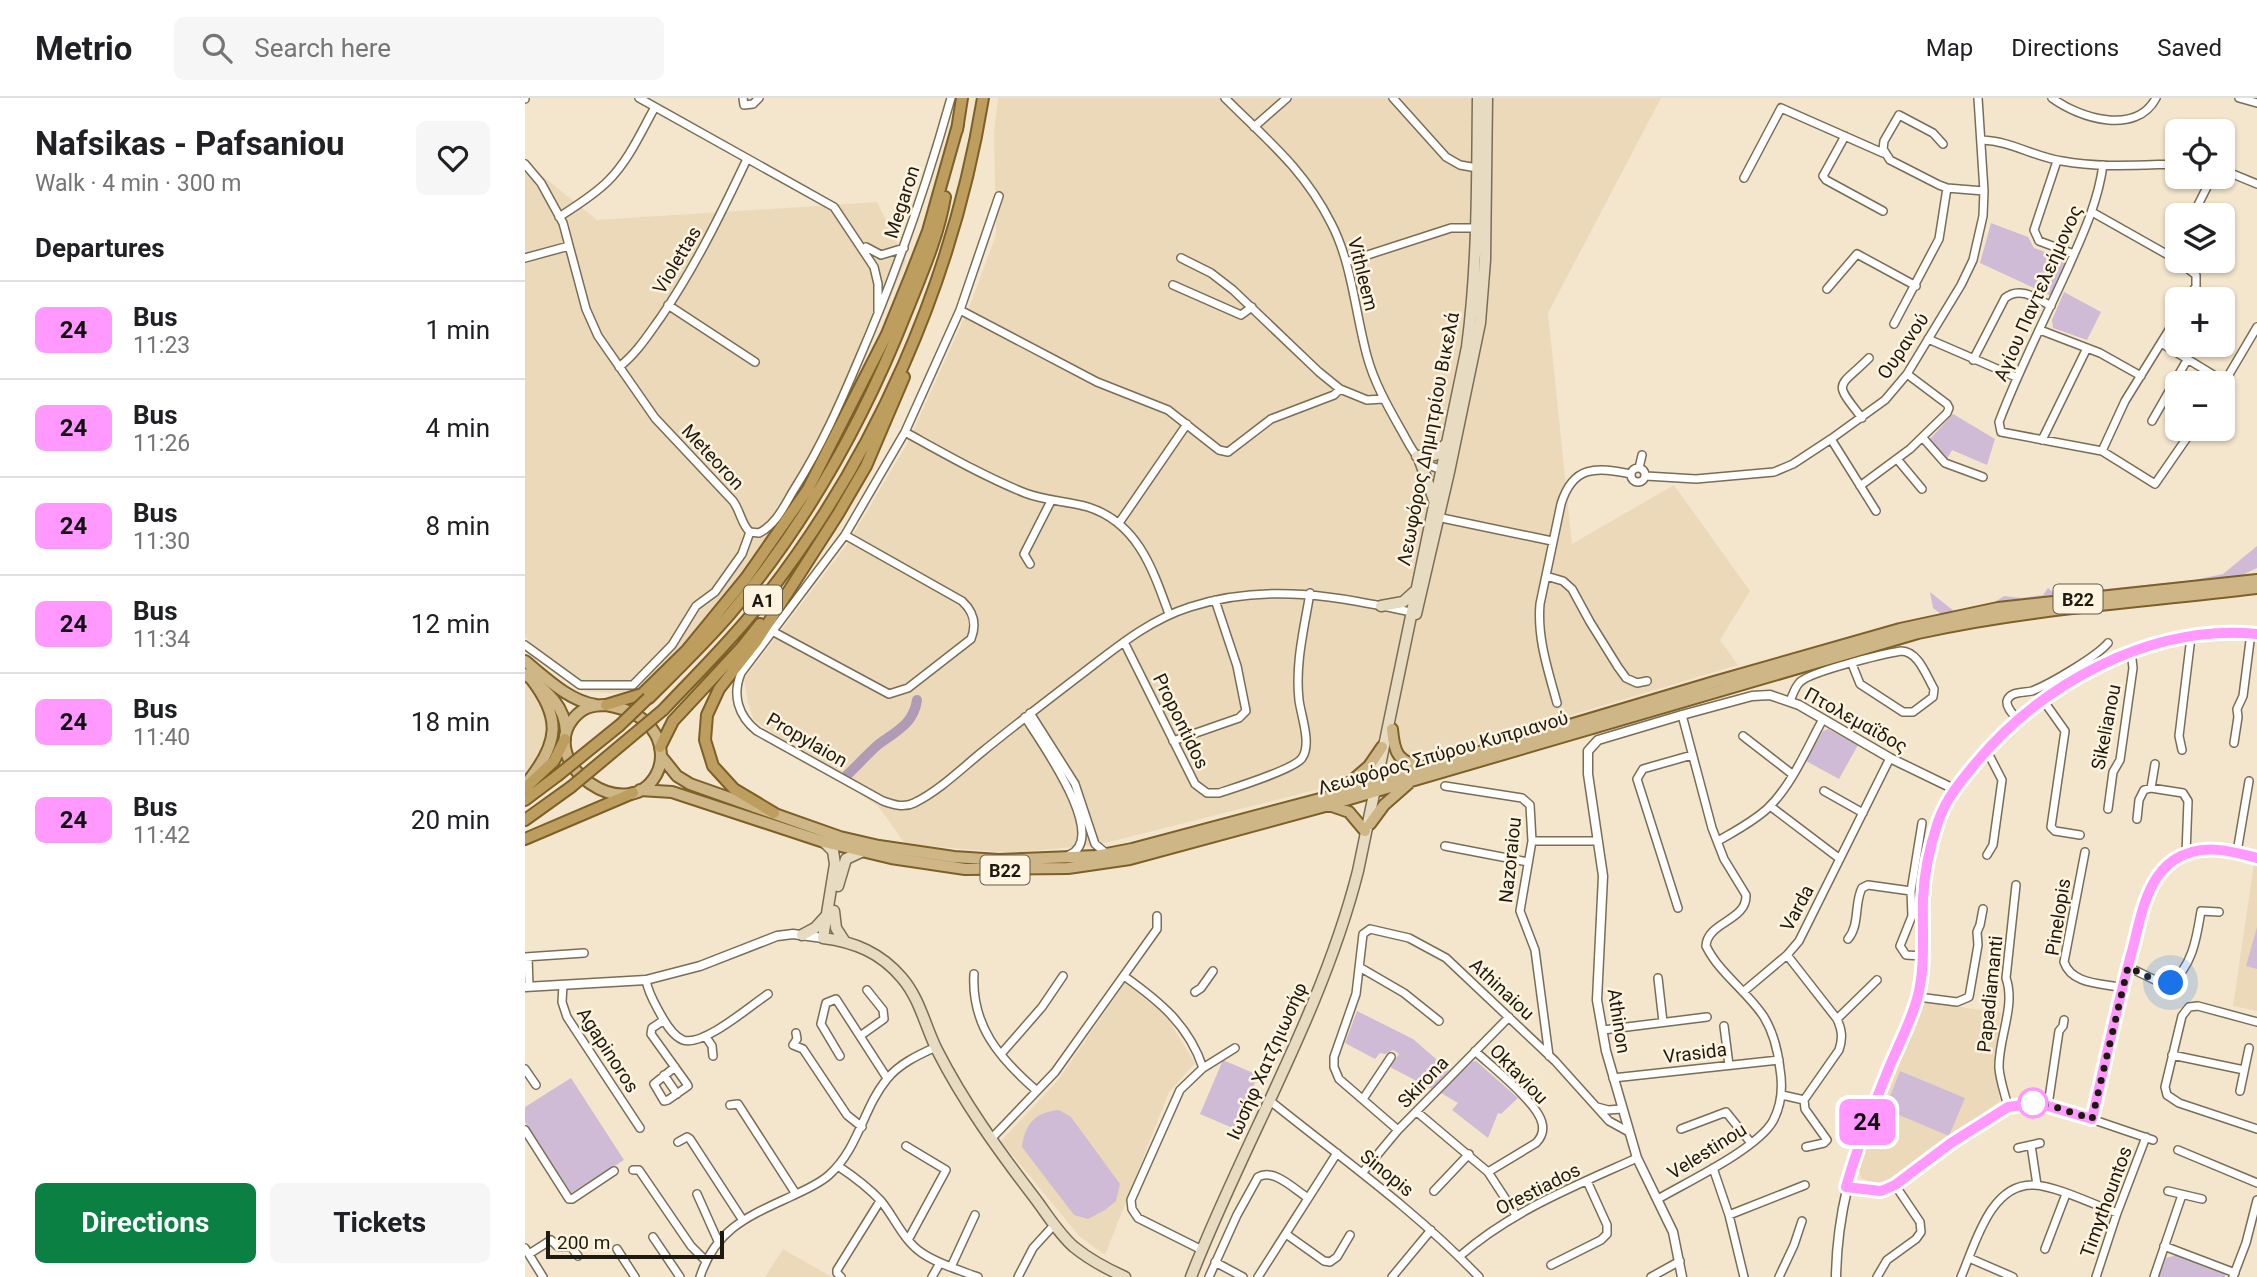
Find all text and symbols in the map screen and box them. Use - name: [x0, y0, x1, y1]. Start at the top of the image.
- search box: [174, 17, 664, 80]
- text: Metrio: [35, 29, 132, 68]
- icon: search: [198, 29, 236, 67]
- text: Search here: [254, 33, 391, 63]
- text: Map: [1926, 34, 1973, 62]
- text: Directions: [2011, 34, 2119, 62]
- text: Saved: [2157, 34, 2222, 62]
- map controls: [2165, 119, 2235, 441]
- button: locate: [2165, 119, 2235, 189]
- button: heart: [416, 121, 490, 195]
- text: Nafsikas - Pafsaniou: [35, 124, 345, 163]
- street label: Megaron: [879, 163, 925, 241]
- text: Walk · 4 min · 300 m: [35, 170, 241, 197]
- street label: Αγίου Παντελεήμονος: [1989, 201, 2087, 385]
- button: layers: [2165, 203, 2235, 273]
- street label: Violettas: [648, 222, 706, 298]
- text: Departures: [35, 233, 165, 263]
- street label: Vithleem: [1343, 235, 1383, 313]
- button: +: [2165, 287, 2235, 357]
- text: Bus: [133, 302, 178, 332]
- street label: Ουρανού: [1872, 308, 1934, 384]
- street label: Λεωφόρος Δημητρίου Βικελά: [1392, 310, 1464, 568]
- text: 1 min: [425, 315, 490, 345]
- text: 24: [60, 316, 87, 344]
- text: 11:23: [133, 332, 190, 359]
- button: −: [2165, 371, 2235, 441]
- text: Bus: [133, 400, 178, 430]
- text: 4 min: [425, 413, 490, 443]
- text: 24: [60, 414, 87, 442]
- street label: Meteoron: [677, 419, 749, 495]
- text: 11:26: [133, 430, 190, 457]
- text: Bus: [133, 498, 178, 528]
- text: 8 min: [425, 511, 490, 541]
- text: 24: [60, 512, 87, 540]
- text: 11:30: [133, 528, 190, 555]
- road number: B22: [2053, 584, 2103, 614]
- road number: A1: [744, 586, 782, 614]
- text: Bus: [133, 596, 178, 626]
- text: 12 min: [411, 609, 490, 639]
- text: 24: [60, 610, 87, 638]
- text: 11:34: [133, 626, 190, 653]
- street label: Propontidos: [1148, 670, 1214, 772]
- street label: Πτολεμαΐδος: [1800, 682, 1912, 758]
- street label: Sikelianou: [2086, 682, 2126, 772]
- text: Bus: [133, 694, 178, 724]
- street label: Λεωφόρος Σπύρου Κυπριανού: [1315, 706, 1571, 800]
- text: 18 min: [411, 707, 490, 737]
- text: 24: [60, 708, 87, 736]
- street label: Propylaion: [762, 708, 852, 772]
- text: 11:40: [133, 724, 190, 751]
- text: Bus: [133, 792, 178, 822]
- text: 20 min: [411, 805, 490, 835]
- text: 24: [60, 806, 87, 834]
- street label: Nazoraiou: [1494, 816, 1526, 904]
- text: 11:42: [133, 822, 190, 849]
- road number: B22: [981, 856, 1029, 884]
- street label: Pinelopis: [2041, 877, 2075, 957]
- street label: Varda: [1775, 881, 1819, 935]
- street label: Papadiamanti: [1972, 935, 2008, 1053]
- street label: Athinaiou: [1465, 953, 1539, 1025]
- your location: [2153, 965, 2188, 1000]
- street label: Ιωσήφ Χατζηιωσήφ: [1222, 979, 1312, 1143]
- street label: Athinon: [1603, 987, 1635, 1055]
- street label: Agapinoros: [572, 1003, 644, 1097]
- street label: Vrasida: [1662, 1038, 1728, 1068]
- street label: Oktaviou: [1485, 1039, 1553, 1109]
- street label: Skirona: [1393, 1051, 1453, 1113]
- unlabelled marker: [2018, 1088, 2048, 1118]
- line badge: 24: [1835, 1099, 1899, 1145]
- text: 24: [1853, 1108, 1881, 1136]
- street label: Velestinou: [1663, 1118, 1751, 1184]
- street label: Timythountos: [2075, 1143, 2137, 1261]
- street label: Sinopis: [1356, 1144, 1418, 1202]
- street label: Orestiados: [1492, 1158, 1584, 1220]
- button: Directions: [35, 1183, 256, 1263]
- button: Tickets: [270, 1183, 490, 1263]
- scale bar: [546, 1228, 725, 1260]
- text: 200 m: [557, 1231, 610, 1254]

